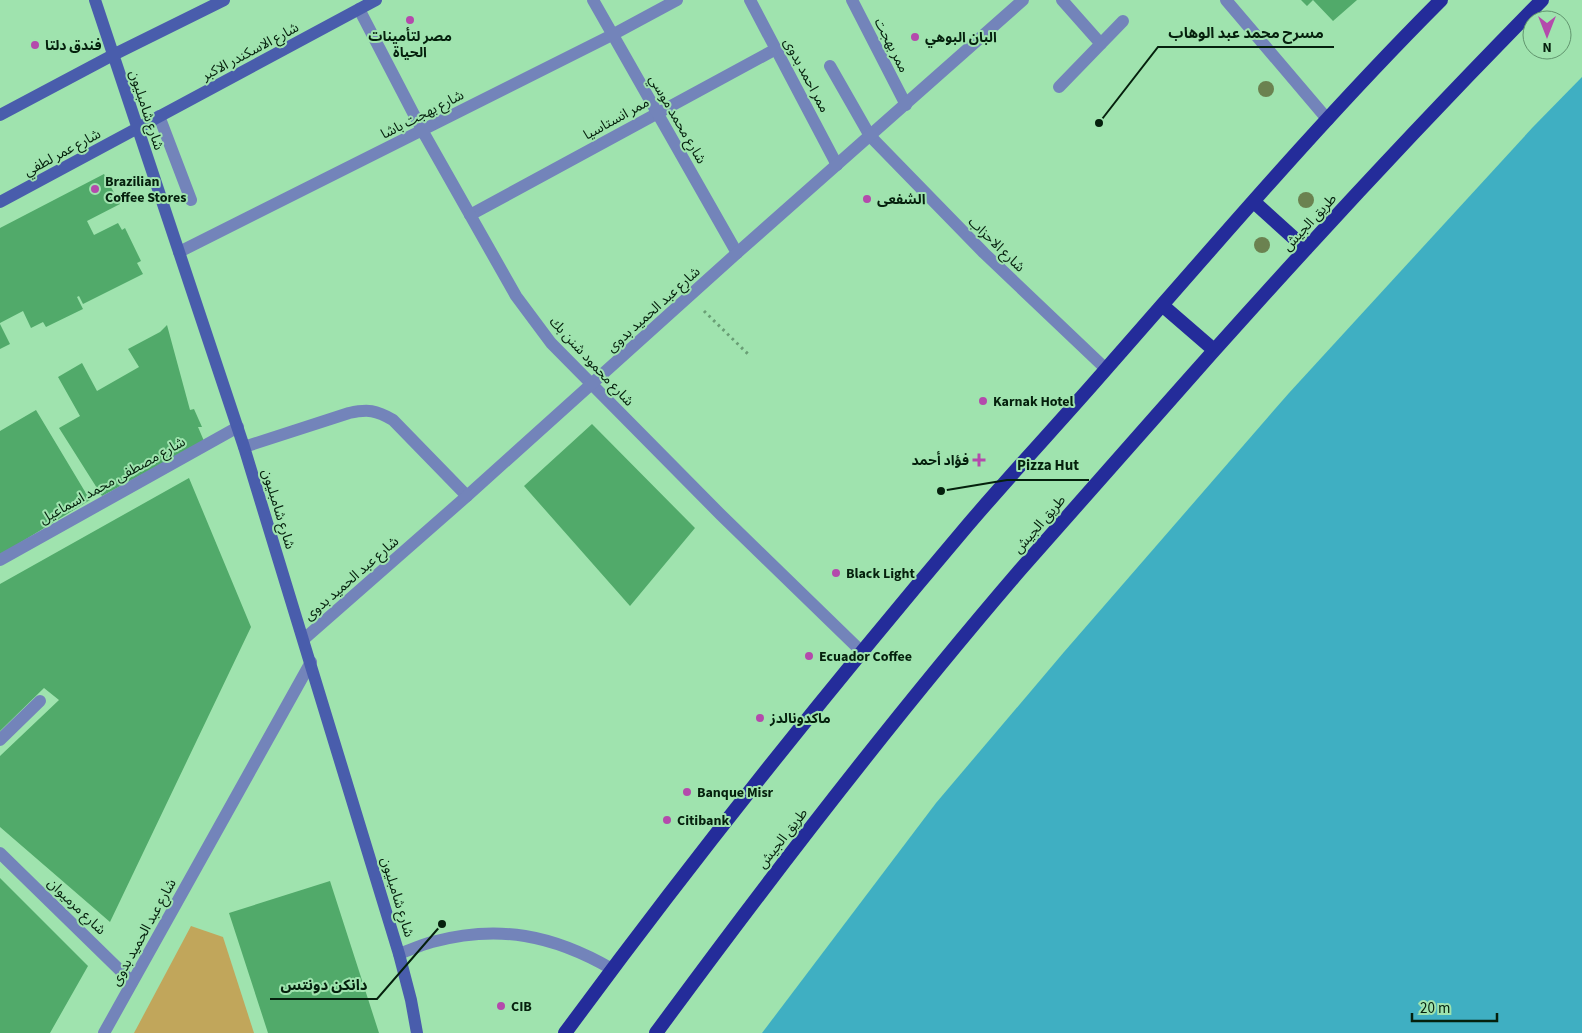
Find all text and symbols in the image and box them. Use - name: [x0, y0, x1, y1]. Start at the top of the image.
- north arrow: [1522, 10, 1572, 60]
- marker: مصر لتأمينات الحياة: [404, 14, 416, 26]
- street label: ممر بهجت: [869, 15, 913, 76]
- callout: مسرح محمد عبد الوهاب: [1158, 17, 1334, 47]
- street label: شارع الاسكندر الاكبر: [197, 18, 303, 86]
- text: مسرح محمد عبد الوهاب: [1168, 23, 1324, 44]
- place label: مصر لتأمينات الحياة: [368, 27, 452, 63]
- place label: البان البوهي: [925, 28, 997, 48]
- marker: البان البوهي: [909, 31, 921, 43]
- street label: ممر احمد بدوى: [778, 35, 834, 116]
- place label: فندق دلتا: [45, 36, 101, 56]
- text: N: [1542, 37, 1552, 57]
- marker: فندق دلتا: [29, 39, 41, 51]
- street label: شارع شامبليون: [124, 68, 168, 153]
- street label: شارع محمد موسي: [643, 71, 711, 168]
- street label: شارع بهجت باشا: [377, 85, 467, 144]
- street label: ممر انستاسيا: [580, 93, 653, 145]
- street label: شارع عمر لطفي: [21, 124, 105, 182]
- place label: Brazilian Coffee Stores: [105, 172, 186, 208]
- marker: Brazilian Coffee Stores: [89, 183, 101, 195]
- place label: الشفعى: [877, 190, 926, 210]
- street label: طريق الجيش: [1278, 190, 1342, 256]
- marker: الشفعى: [861, 193, 873, 205]
- street label: شارع الاحزاب: [963, 212, 1029, 277]
- street label: شارع عبد الحميد بدوى: [602, 262, 705, 357]
- street label: شارع محمود شنن بك: [544, 312, 638, 411]
- place label: Karnak Hotel: [993, 392, 1074, 412]
- marker: Karnak Hotel: [977, 395, 989, 407]
- street label: شارع مصطفى محمد اسماعيل: [36, 432, 189, 529]
- callout: Pizza Hut: [1007, 450, 1089, 480]
- place label: فؤاد أحمد: [911, 451, 969, 471]
- marker: فؤاد أحمد: [973, 454, 985, 466]
- text: Pizza Hut: [1017, 455, 1079, 476]
- street label: شارع شامبليون: [256, 467, 300, 552]
- street label: طريق الجيش: [1009, 491, 1071, 558]
- street label: شارع عبد الحميد بدوى: [300, 532, 403, 626]
- place label: Black Light: [846, 564, 915, 584]
- marker: Black Light: [830, 567, 842, 579]
- place label: Ecuador Coffee: [819, 647, 912, 667]
- marker: Ecuador Coffee: [803, 650, 815, 662]
- place label: ماكدونالدز: [769, 709, 831, 729]
- marker: ماكدونالدز: [754, 712, 766, 724]
- place label: Banque Misr: [697, 783, 774, 803]
- marker: Banque Misr: [681, 786, 693, 798]
- street label: طريق الجيش: [753, 804, 813, 873]
- place label: Citibank: [677, 811, 729, 831]
- marker: Citibank: [661, 814, 673, 826]
- street label: شارع شامبليون: [375, 855, 419, 940]
- street label: شارع مرميوان: [43, 874, 110, 940]
- street label: شارع عبد الحميد بدوى: [106, 875, 182, 990]
- callout: دانكن دونتس: [270, 969, 377, 999]
- text: دانكن دونتس: [280, 975, 368, 996]
- scale bar: [1412, 990, 1497, 1022]
- place label: CIB: [511, 997, 532, 1017]
- text: 20 m: [1420, 998, 1450, 1019]
- marker: CIB: [495, 1000, 507, 1012]

